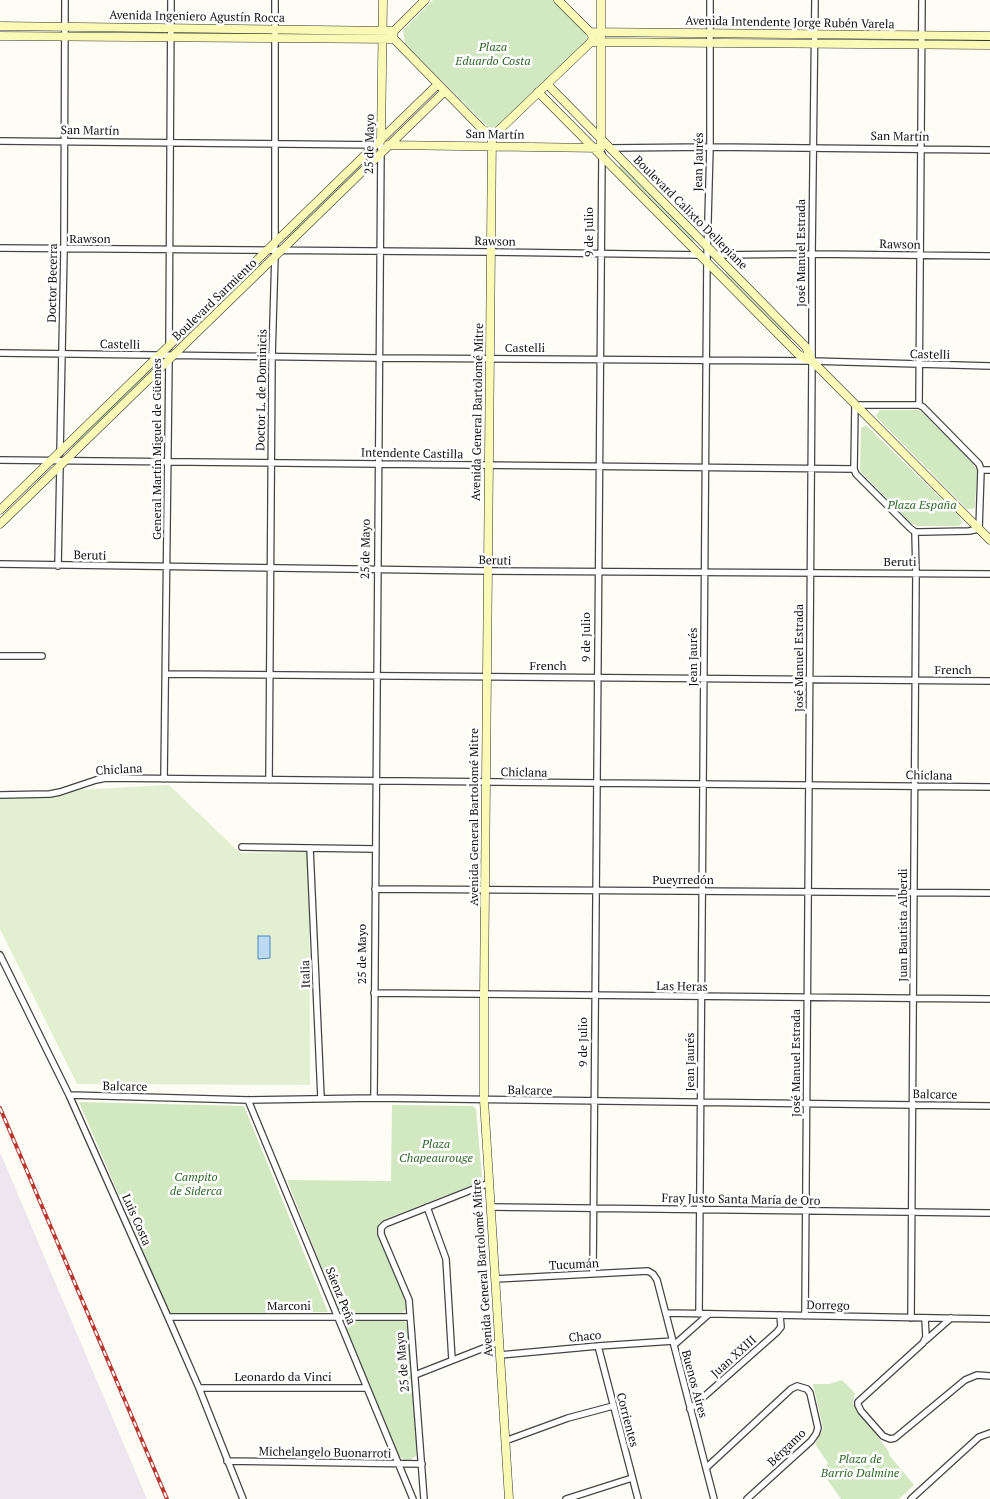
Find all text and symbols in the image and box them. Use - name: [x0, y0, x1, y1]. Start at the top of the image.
- street label: Avenida Ingeniero Agustín Rocca: [109, 8, 285, 26]
- street label: Avenida Intendente Jorge Rubén Varela: [685, 14, 895, 32]
- park label: Plaza Eduardo Costa: [455, 41, 531, 69]
- street label: 25 de Mayo: [362, 114, 378, 174]
- street label: San Martín: [60, 123, 120, 139]
- street label: San Martín: [465, 127, 525, 143]
- street label: San Martín: [870, 129, 930, 145]
- street label: Jean Jaurés: [691, 132, 707, 192]
- street label: Boulevard Calixto Dellepiane: [630, 153, 750, 273]
- street label: José Manuel Estrada: [795, 199, 809, 307]
- street label: 9 de Julio: [583, 207, 597, 257]
- street label: Rawson: [69, 233, 111, 247]
- street label: Rawson: [474, 234, 516, 250]
- street label: Rawson: [879, 237, 921, 253]
- street label: Doctor Becerra: [45, 243, 61, 323]
- street label: Boulevard Sarmiento: [170, 256, 260, 344]
- street label: Avenida General Bartolomé Mitre: [469, 323, 487, 501]
- street label: Doctor L. de Dominicis: [254, 329, 270, 451]
- street label: Castelli: [100, 337, 140, 353]
- street label: Castelli: [505, 342, 545, 356]
- street label: Castelli: [910, 347, 950, 363]
- street label: General Martín Miguel de Güemes: [151, 358, 165, 540]
- street label: Intendente Castilla: [361, 446, 463, 462]
- park label: Plaza España: [887, 499, 957, 513]
- street label: 25 de Mayo: [358, 519, 374, 579]
- street label: Beruti: [73, 549, 107, 563]
- street label: Beruti: [478, 554, 512, 568]
- street label: Beruti: [884, 556, 916, 570]
- street label: José Manuel Estrada: [793, 604, 807, 712]
- street label: 9 de Julio: [580, 612, 594, 662]
- street label: Jean Jaurés: [687, 627, 701, 687]
- street label: French: [530, 660, 566, 674]
- street label: French: [935, 664, 971, 678]
- street label: Avenida General Bartolomé Mitre: [468, 728, 482, 906]
- street label: Chiclana: [95, 762, 143, 778]
- street label: Chiclana: [500, 765, 548, 781]
- street label: Chiclana: [905, 768, 953, 784]
- street label: Juan Bautista Alberdi: [897, 868, 911, 982]
- street label: Pueyrredón: [652, 874, 714, 888]
- street label: 25 de Mayo: [356, 924, 370, 984]
- street label: Italia: [298, 960, 314, 988]
- street label: Las Heras: [656, 979, 708, 995]
- street label: José Manuel Estrada: [790, 1009, 804, 1117]
- street label: 9 de Julio: [577, 1017, 591, 1067]
- street label: Jean Jaurés: [684, 1032, 698, 1092]
- street label: Balcarce: [103, 1079, 147, 1095]
- street label: Balcarce: [508, 1083, 552, 1099]
- street label: Balcarce: [913, 1087, 957, 1103]
- park label: Plaza Chapeaurouge: [399, 1138, 473, 1166]
- park label: Campito de Siderca: [170, 1171, 222, 1199]
- street label: Avenida General Bartolomé Mitre: [470, 1179, 496, 1357]
- street label: Fray Justo Santa María de Oro: [661, 1191, 821, 1209]
- street label: Luis Costa: [118, 1192, 154, 1248]
- street label: Tucumán: [549, 1257, 599, 1273]
- street label: Sáenz Peña: [322, 1265, 358, 1327]
- street label: Dorrego: [806, 1298, 850, 1314]
- street label: Marconi: [267, 1300, 311, 1314]
- street label: Chaco: [568, 1328, 602, 1346]
- street label: 25 de Mayo: [393, 1331, 413, 1393]
- street label: Juan XXIII: [708, 1333, 760, 1381]
- street label: Buenos Aires: [678, 1348, 710, 1420]
- street label: Leonardo da Vinci: [234, 1371, 332, 1385]
- street label: Corrientes: [613, 1391, 641, 1449]
- street label: Bérgamo: [765, 1426, 809, 1470]
- street label: Michelangelo Buonarroti: [258, 1445, 392, 1461]
- park label: Plaza de Barrio Dalmine: [821, 1453, 899, 1481]

